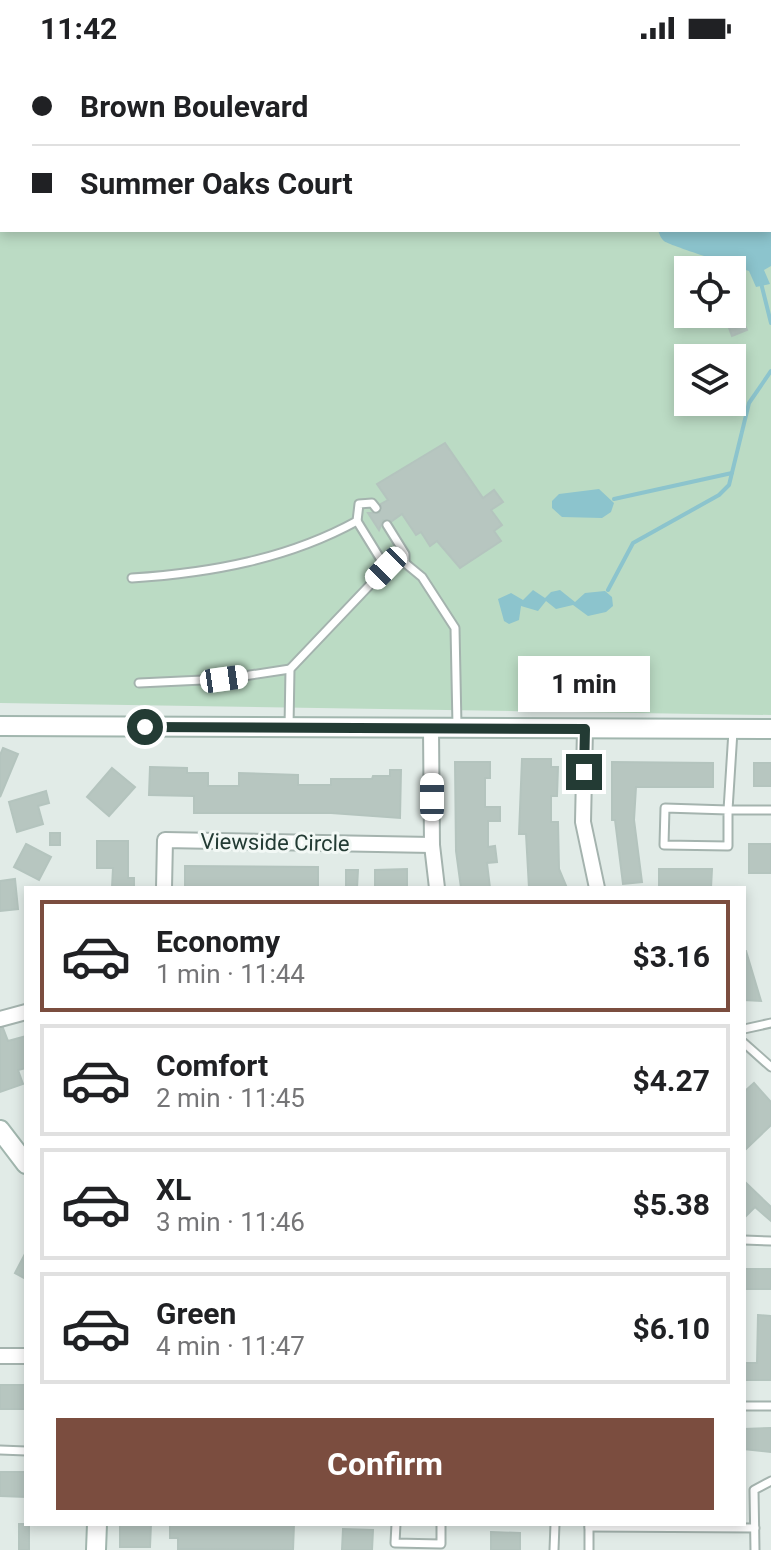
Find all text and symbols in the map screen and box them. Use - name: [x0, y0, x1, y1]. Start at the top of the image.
- text: 11:42: [40, 11, 117, 46]
- text: Brown Boulevard: [80, 89, 308, 124]
- text: Summer Oaks Court: [80, 166, 353, 201]
- map controls: [674, 256, 746, 416]
- button: locate: [674, 256, 746, 328]
- button: layers: [674, 344, 746, 416]
- car: [361, 542, 411, 594]
- callout: 1 min: [518, 656, 650, 712]
- car: [199, 664, 249, 694]
- text: 1 min: [551, 669, 617, 699]
- route start: [127, 709, 163, 745]
- route end: [566, 754, 602, 790]
- car: [420, 773, 444, 821]
- street label: Viewside Circle: [200, 829, 350, 856]
- icon: car: [60, 920, 132, 992]
- text: Economy: [156, 924, 280, 959]
- text: $3.16: [632, 939, 710, 974]
- text: 1 min · 11:44: [156, 959, 305, 989]
- icon: car: [60, 1044, 132, 1116]
- text: Comfort: [156, 1048, 268, 1083]
- text: $4.27: [632, 1063, 710, 1098]
- text: 2 min · 11:45: [156, 1083, 305, 1113]
- icon: car: [60, 1168, 132, 1240]
- text: XL: [156, 1172, 191, 1207]
- text: $5.38: [632, 1187, 710, 1222]
- text: 3 min · 11:46: [156, 1207, 305, 1237]
- icon: car: [60, 1292, 132, 1364]
- text: Green: [156, 1296, 236, 1331]
- text: $6.10: [632, 1311, 710, 1346]
- text: 4 min · 11:47: [156, 1331, 305, 1361]
- button: Confirm: [56, 1418, 714, 1510]

